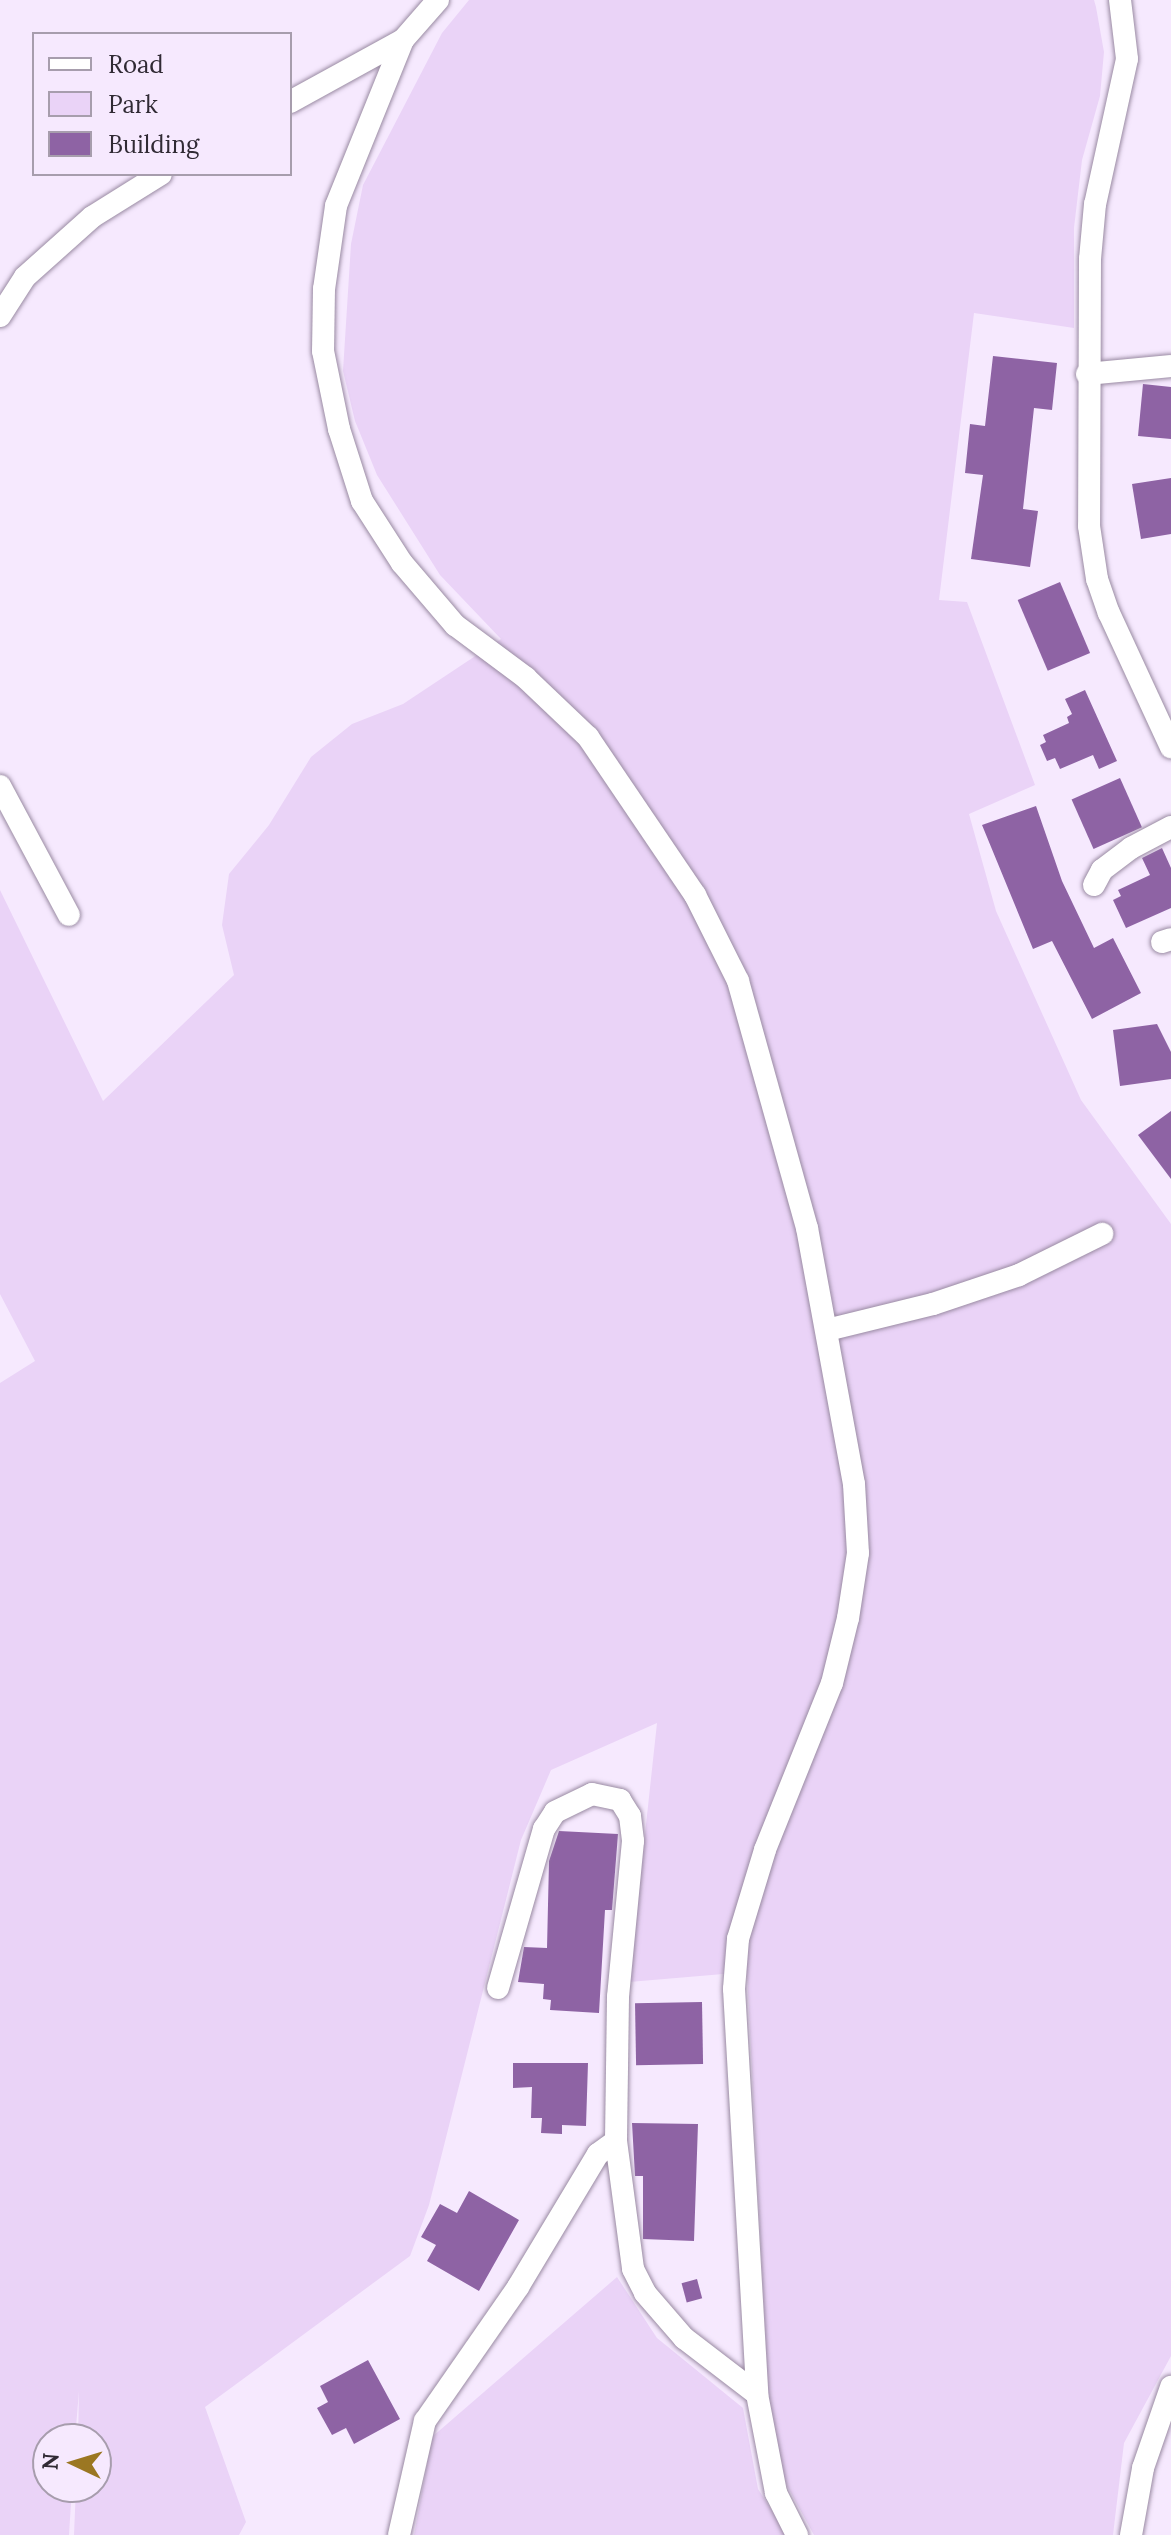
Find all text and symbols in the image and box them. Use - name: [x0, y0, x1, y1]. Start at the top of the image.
- legend: [32, 32, 292, 176]
- text: Road: [108, 49, 164, 80]
- text: Park: [108, 89, 158, 120]
- text: Building: [108, 129, 199, 160]
- north arrow: [32, 2423, 112, 2503]
- text: N: [35, 2452, 65, 2471]

